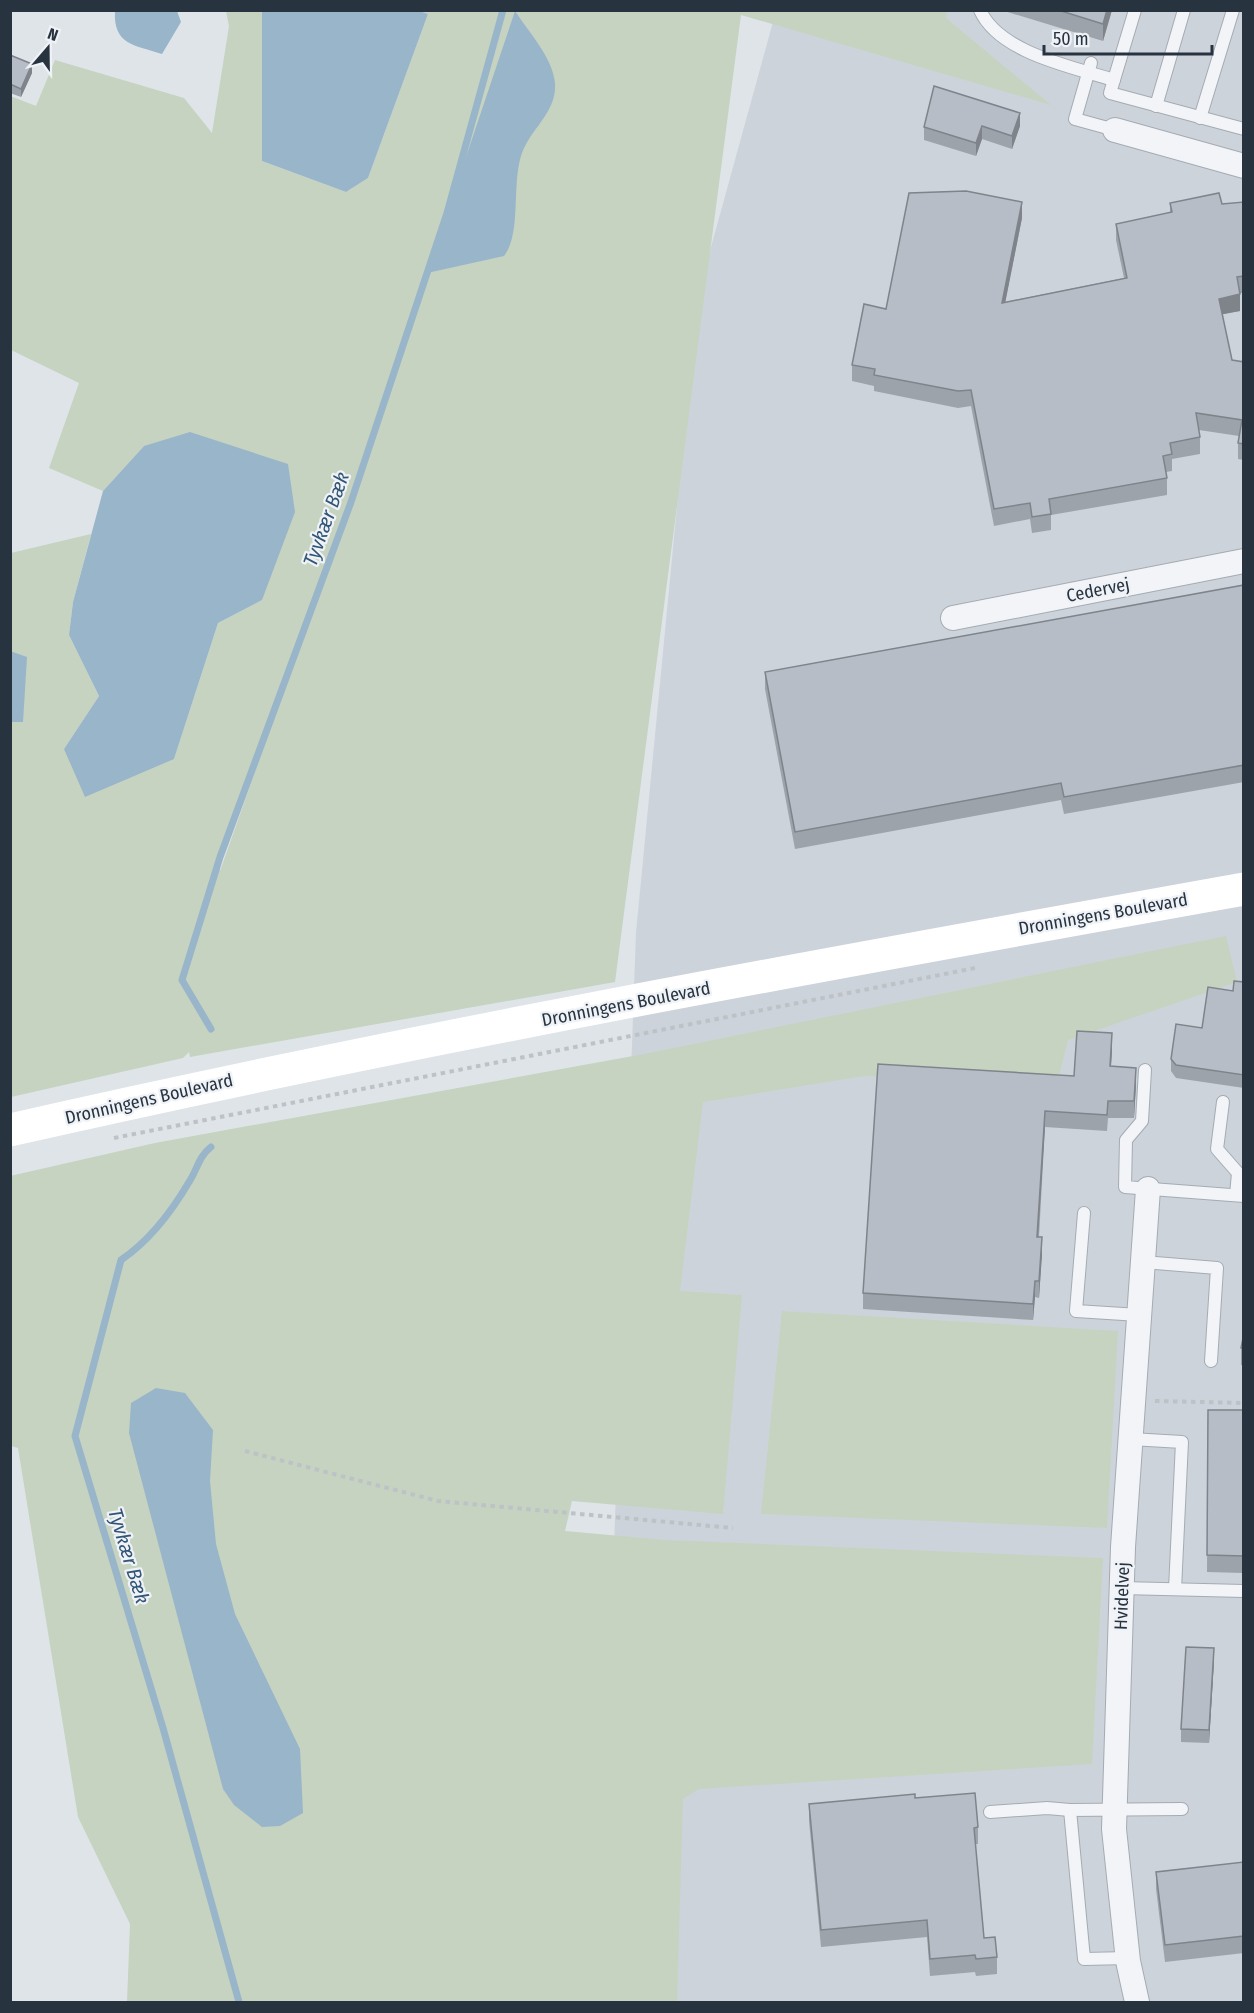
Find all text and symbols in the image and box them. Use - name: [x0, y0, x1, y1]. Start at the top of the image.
- north arrow: [18, 18, 78, 78]
- scale bar: [1044, 18, 1212, 56]
- text: N: [45, 24, 61, 45]
- text: 50 m: [1053, 28, 1089, 50]
- water label: Tyvkær Bæk: [298, 469, 354, 569]
- street label: Cedervej: [1065, 573, 1131, 607]
- street label: Dronningens Boulevard: [1017, 888, 1189, 940]
- street label: Dronningens Boulevard: [540, 977, 712, 1031]
- street label: Dronningens Boulevard: [63, 1069, 235, 1129]
- water label: Tyvkær Bæk: [103, 1505, 155, 1607]
- street label: Hvidelvej: [1110, 1562, 1134, 1630]

